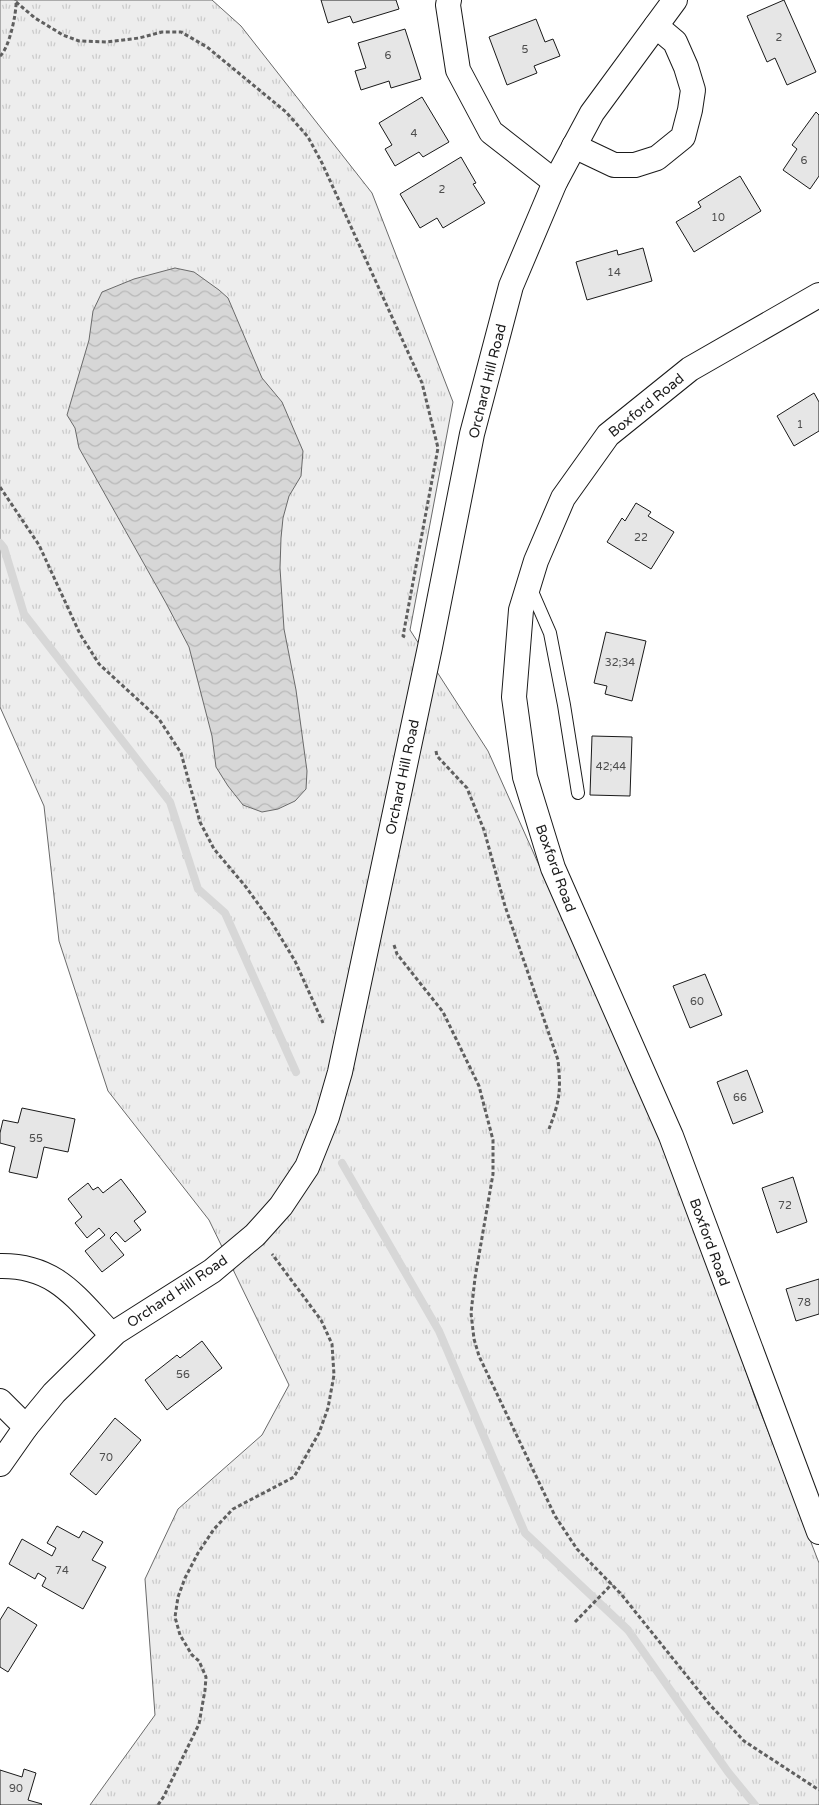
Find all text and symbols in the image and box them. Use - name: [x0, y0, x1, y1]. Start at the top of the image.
- house number: 2: [776, 31, 783, 44]
- house number: 5: [522, 43, 529, 56]
- house number: 6: [385, 49, 392, 62]
- house number: 4: [411, 127, 418, 140]
- house number: 6: [801, 154, 808, 167]
- house number: 2: [439, 183, 446, 196]
- house number: 10: [711, 211, 725, 224]
- house number: 14: [607, 266, 621, 279]
- street label: Orchard Hill Road: [465, 322, 510, 440]
- street label: Boxford Road: [605, 370, 687, 441]
- house number: 1: [797, 418, 803, 431]
- house number: 22: [634, 531, 648, 544]
- house number: 32;34: [605, 656, 635, 669]
- street label: Orchard Hill Road: [382, 718, 423, 836]
- house number: 42;44: [596, 760, 626, 773]
- street label: Boxford Road: [532, 822, 579, 914]
- house number: 60: [690, 995, 704, 1008]
- house number: 66: [733, 1091, 747, 1104]
- house number: 55: [29, 1132, 43, 1145]
- street label: Boxford Road: [686, 1196, 733, 1288]
- house number: 72: [778, 1199, 792, 1212]
- street label: Orchard Hill Road: [124, 1251, 231, 1331]
- house number: 78: [797, 1296, 811, 1309]
- house number: 56: [176, 1368, 190, 1381]
- house number: 70: [99, 1451, 113, 1464]
- house number: 74: [55, 1564, 69, 1577]
- house number: 90: [9, 1782, 23, 1795]

